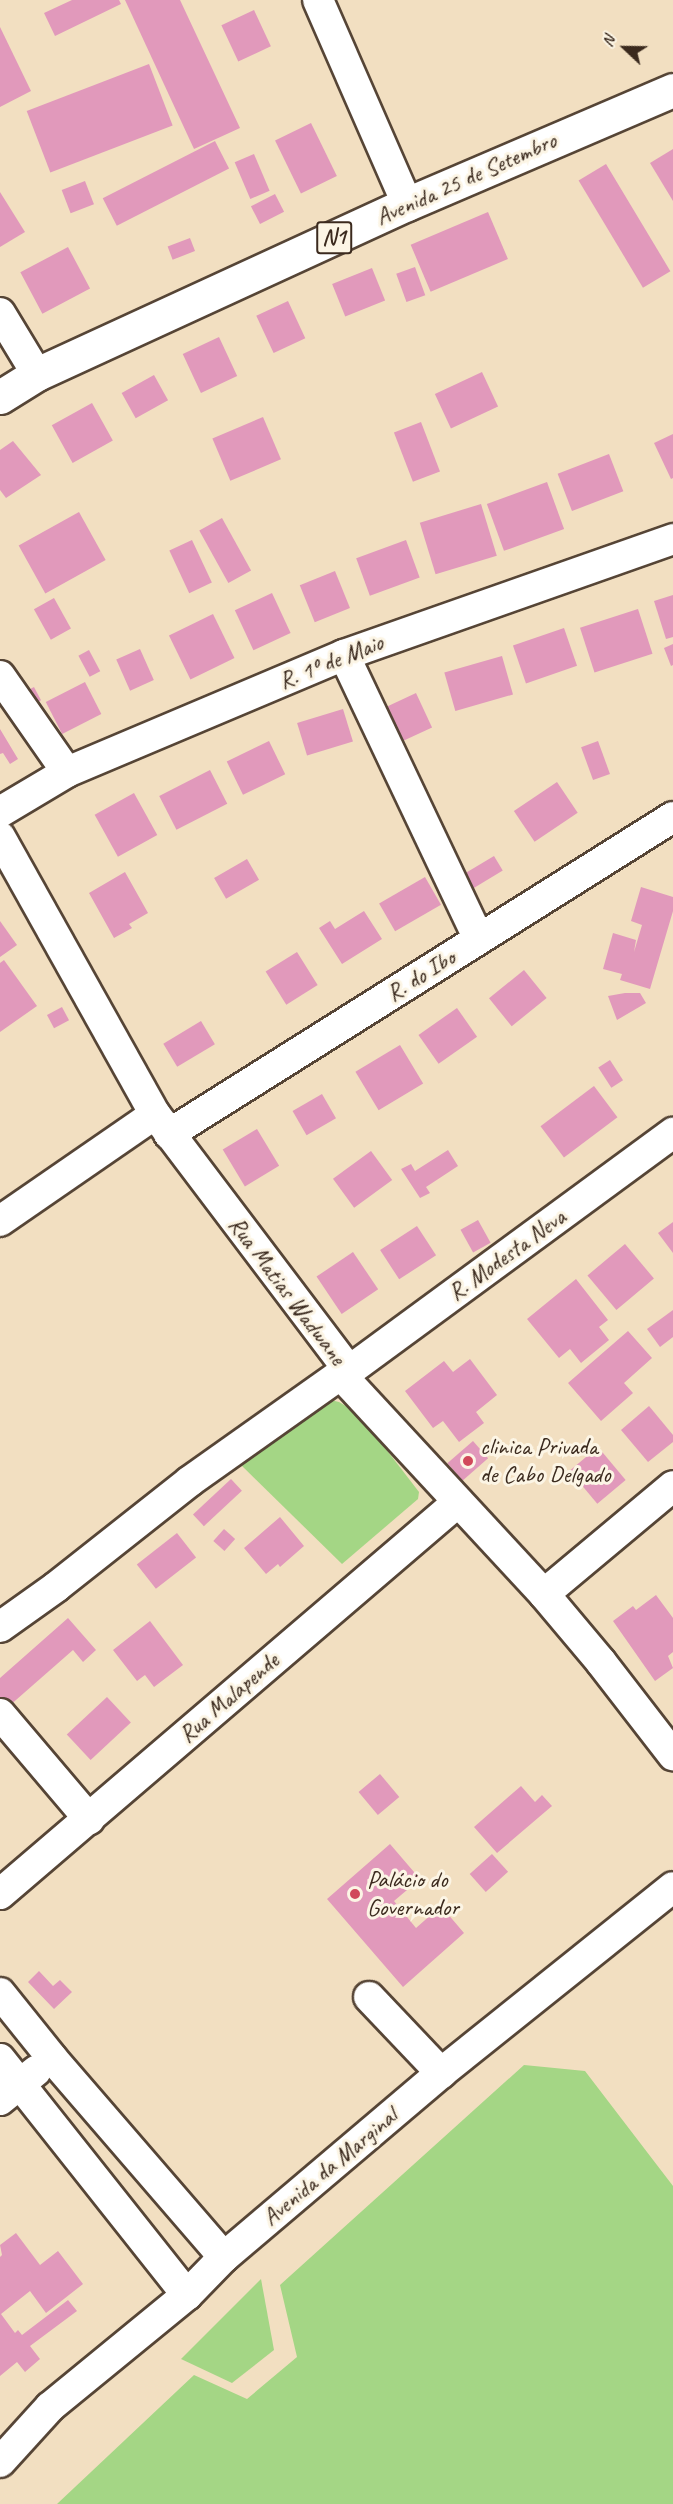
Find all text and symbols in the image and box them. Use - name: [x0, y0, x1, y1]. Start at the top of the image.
- north arrow: [595, 18, 655, 78]
- text: N: [597, 33, 619, 50]
- street label: Avenida 25 de Setembro: [371, 126, 561, 232]
- road number: N1: [316, 219, 352, 257]
- street label: R. 1º de Maio: [274, 628, 388, 696]
- street label: R. do Ibo: [381, 944, 461, 1008]
- street label: R. Modesta Neva: [443, 1203, 571, 1307]
- street label: Rua Matias Wadwane: [222, 1211, 352, 1371]
- place label: clinica Privada de Cabo Delgado: [480, 1433, 612, 1489]
- marker: clinica Privada de Cabo Delgado: [461, 1454, 475, 1468]
- street label: Rua Malapende: [173, 1647, 285, 1749]
- place label: Palácio do Governador: [367, 1866, 459, 1922]
- marker: Palácio do Governador: [348, 1887, 362, 1901]
- street label: Avenida da Marginal: [256, 2102, 404, 2232]

